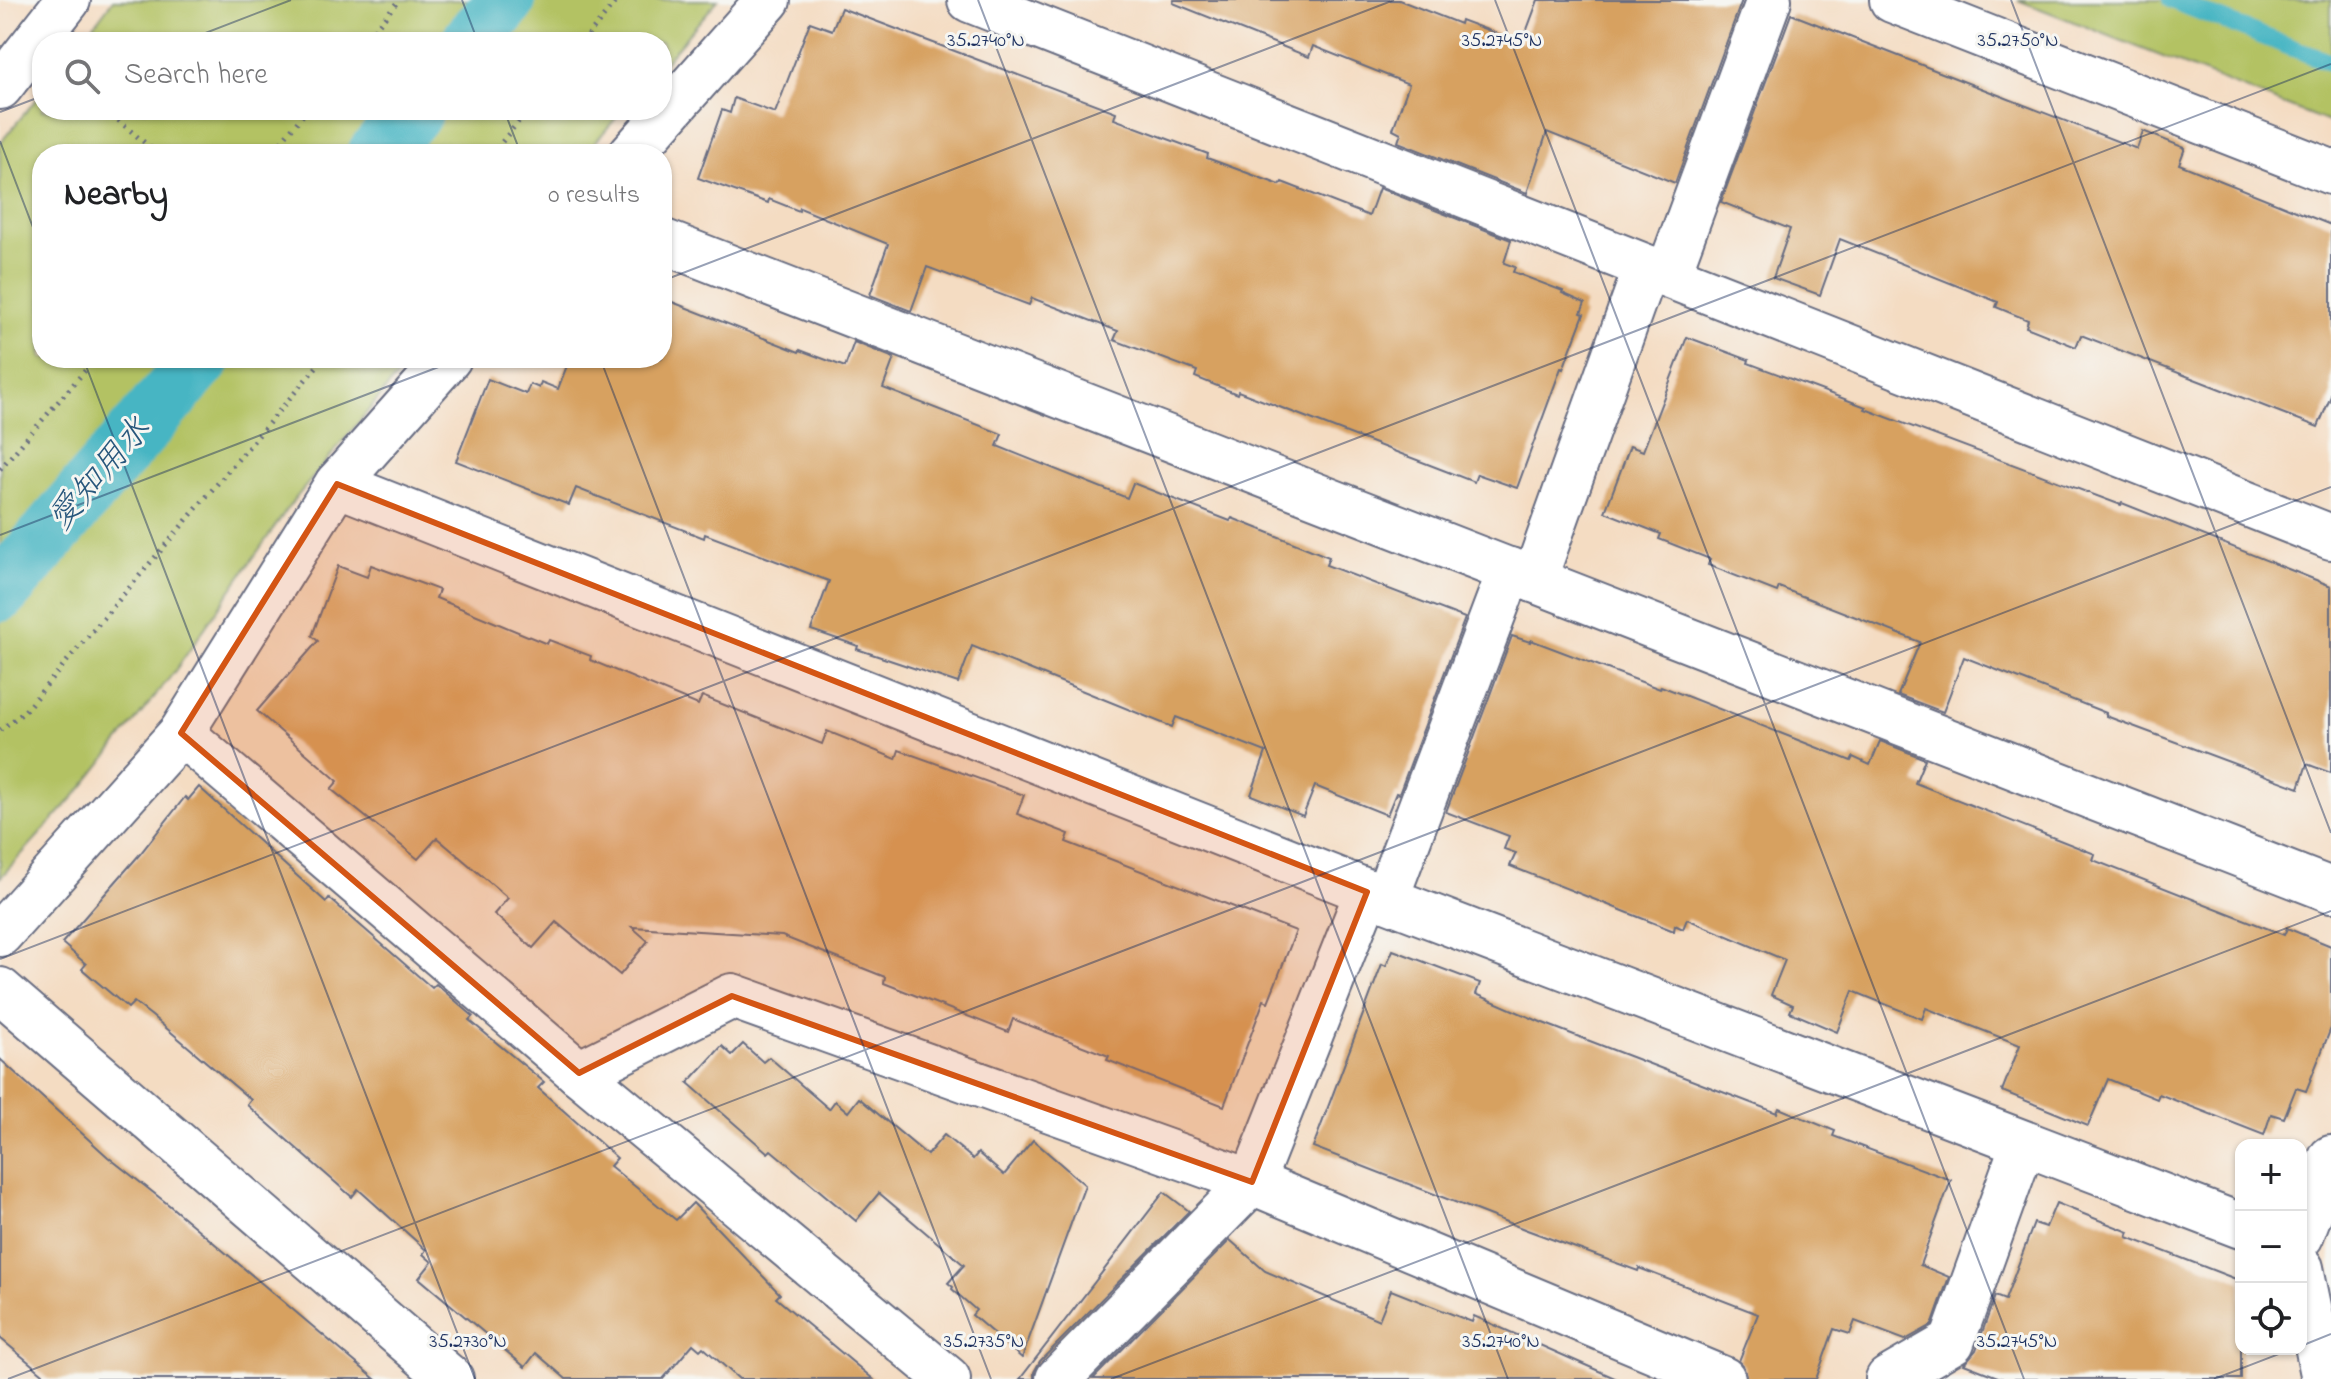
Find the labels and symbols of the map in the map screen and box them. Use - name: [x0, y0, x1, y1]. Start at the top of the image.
- text: 35.2740°N: [947, 27, 1025, 56]
- text: 35.2745°N: [1462, 27, 1542, 56]
- text: 35.2750°N: [1978, 27, 2058, 56]
- water label: 愛知用水: [38, 407, 164, 543]
- text: 35.2730°N: [429, 1328, 507, 1357]
- text: 35.2735°N: [944, 1328, 1024, 1357]
- text: 35.2740°N: [1462, 1328, 1540, 1357]
- text: 35.2745°N: [1977, 1328, 2057, 1357]

